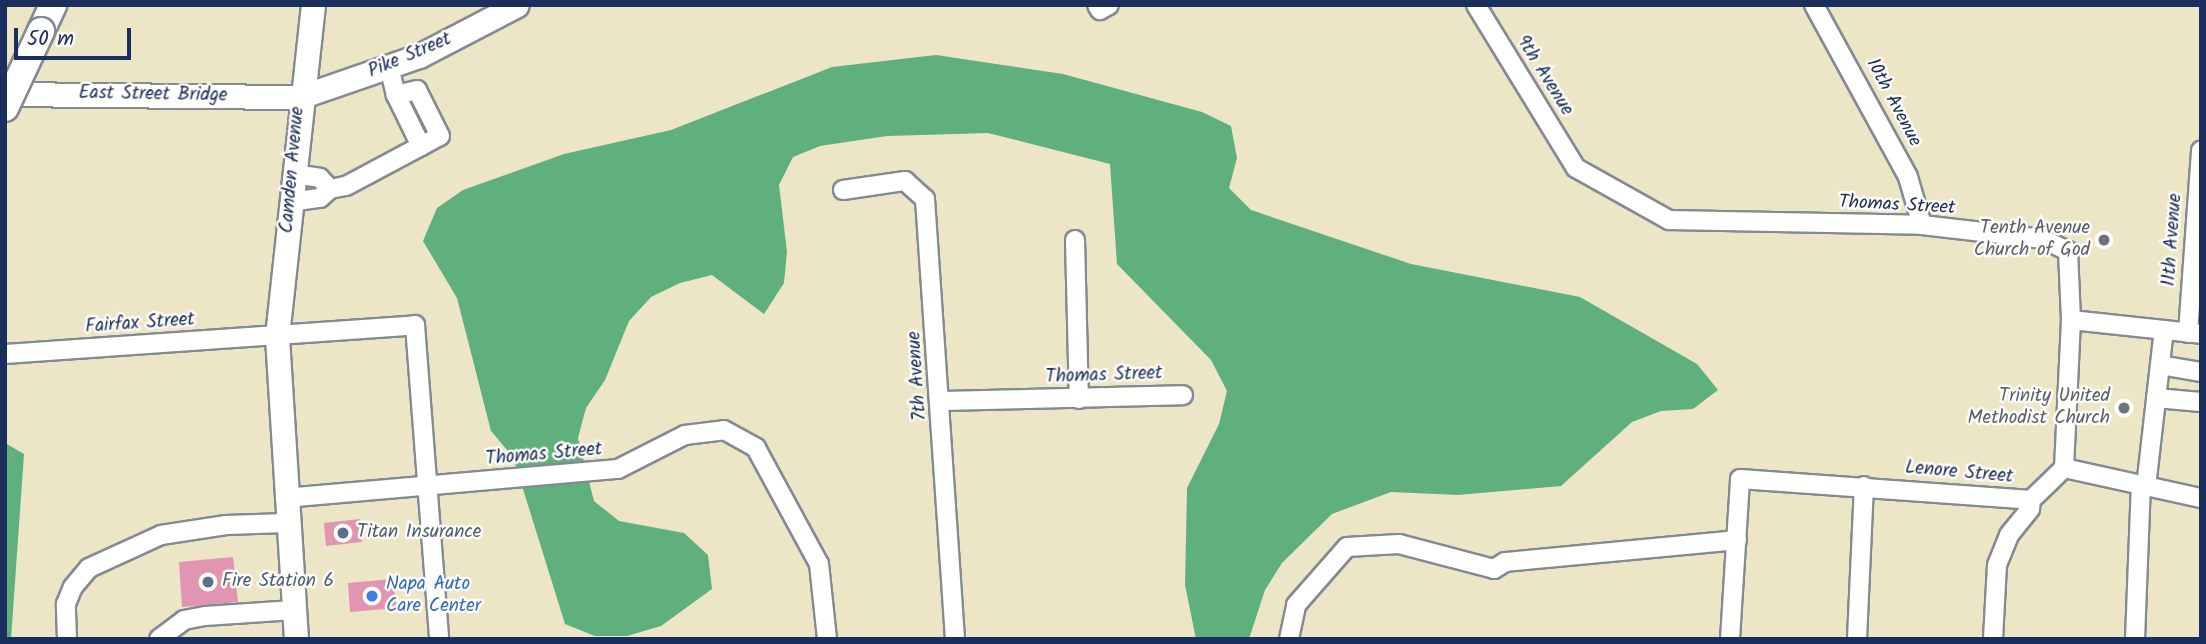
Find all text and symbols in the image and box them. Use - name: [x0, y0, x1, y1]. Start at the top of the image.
- scale bar: [18, 14, 135, 58]
- text: 50 m: [27, 23, 74, 56]
- street label: Pike Street: [365, 28, 455, 84]
- street label: 9th Avenue: [1510, 32, 1578, 120]
- street label: 10th Avenue: [1860, 55, 1926, 151]
- street label: East Street Bridge: [78, 82, 228, 108]
- street label: Camden Avenue: [276, 106, 310, 234]
- street label: Thomas Street: [1838, 192, 1956, 220]
- street label: 11th Avenue: [2158, 193, 2188, 287]
- place label: Tenth Avenue Church of God: [1974, 218, 2090, 262]
- marker: Tenth Avenue Church of God: [2096, 232, 2112, 248]
- street label: Fairfax Street: [85, 309, 195, 339]
- street label: 7th Avenue: [903, 330, 933, 422]
- street label: Thomas Street: [1045, 363, 1163, 389]
- place label: Trinity United Methodist Church: [1968, 386, 2110, 430]
- marker: Trinity United Methodist Church: [2116, 400, 2132, 416]
- street label: Thomas Street: [485, 439, 603, 471]
- street label: Lenore Street: [1904, 457, 2014, 489]
- place label: Titan Insurance: [357, 522, 481, 544]
- marker: Titan Insurance: [335, 525, 351, 541]
- place label: Fire Station 6: [222, 571, 334, 593]
- marker: Fire Station 6: [200, 574, 216, 590]
- place label: Napa Auto Care Center: [386, 574, 481, 618]
- marker: Napa Auto Care Center: [364, 588, 380, 604]

